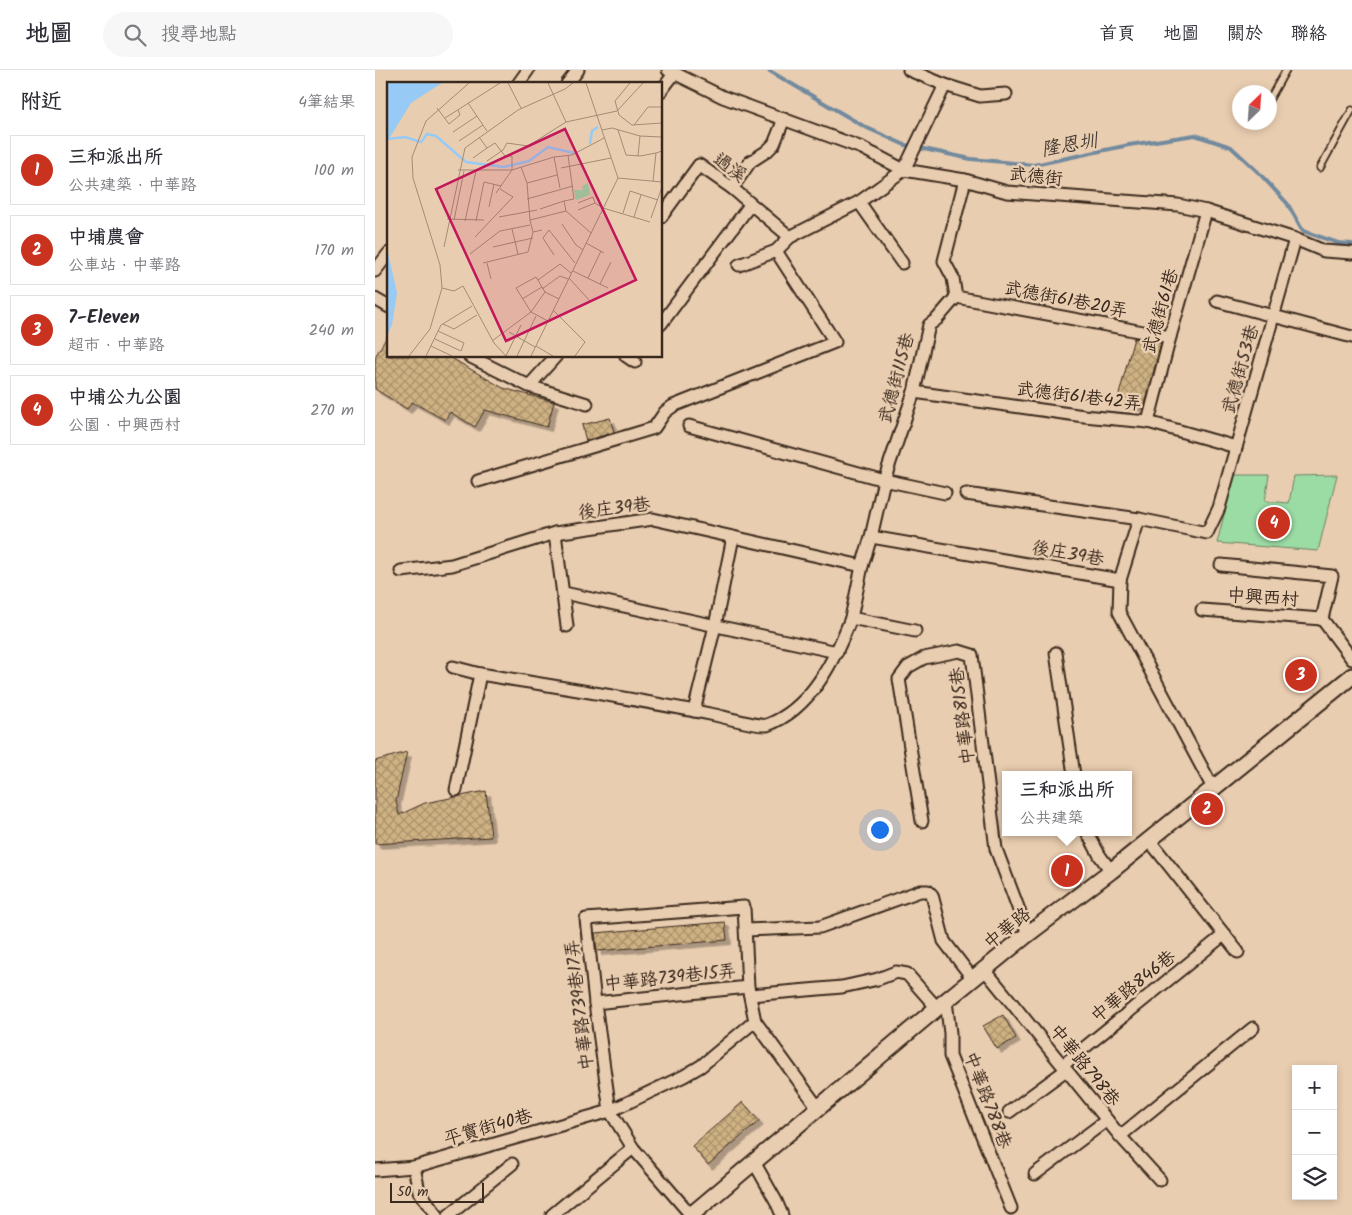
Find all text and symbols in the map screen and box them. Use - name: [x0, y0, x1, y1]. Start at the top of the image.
- search box: [103, 12, 453, 57]
- text: 地圖: [25, 15, 73, 54]
- text: 搜尋地點: [161, 20, 237, 50]
- text: 首頁: [1099, 20, 1135, 49]
- text: 地圖: [1163, 20, 1199, 49]
- text: 關於: [1227, 20, 1263, 49]
- text: 聯絡: [1291, 20, 1327, 49]
- icon: search: [121, 21, 149, 49]
- inset map: [387, 82, 663, 358]
- north arrow: [1232, 85, 1277, 130]
- text: 附近: [20, 86, 62, 119]
- text: 4筆結果: [298, 90, 355, 115]
- water label: 隆恩圳: [1039, 126, 1102, 166]
- text: 三和派出所: [68, 143, 163, 173]
- street label: 過溪: [706, 146, 752, 191]
- text: 1: [35, 158, 39, 183]
- text: 100 m: [314, 158, 354, 183]
- street label: 武德街: [1007, 160, 1064, 195]
- text: 公共建築 · 中華路: [68, 173, 197, 198]
- text: 中埔農會: [68, 223, 144, 253]
- text: 2: [32, 238, 42, 263]
- text: 170 m: [314, 238, 354, 263]
- text: 公車站 · 中華路: [68, 253, 181, 278]
- street label: 武德街61巷: [1135, 265, 1187, 358]
- street label: 武德街61巷20弄: [1002, 274, 1130, 327]
- text: 7-Eleven: [68, 303, 140, 333]
- text: 3: [33, 318, 41, 343]
- text: 240 m: [309, 318, 354, 343]
- street label: 武德街53巷: [1215, 321, 1268, 418]
- street label: 武德街115巷: [871, 330, 923, 427]
- text: 超市 · 中華路: [68, 333, 165, 358]
- street label: 武德街61巷42弄: [1014, 375, 1143, 420]
- text: 中埔公九公園: [68, 383, 182, 413]
- text: 4: [33, 398, 41, 423]
- text: 270 m: [310, 398, 354, 423]
- text: 公園 · 中興西村: [68, 413, 181, 438]
- street label: 後庄39巷: [576, 491, 652, 528]
- pin: 4: [1258, 504, 1290, 542]
- street label: 後庄39巷: [1029, 534, 1106, 575]
- street label: 中興西村: [1226, 582, 1300, 615]
- pin: 3: [1285, 656, 1317, 694]
- street label: 中華路815巷: [943, 665, 984, 766]
- popup: [1002, 771, 1132, 836]
- text: 三和派出所: [1019, 776, 1115, 806]
- pin: 2: [1191, 790, 1223, 828]
- text: 公共建築: [1019, 806, 1084, 831]
- your location: [867, 817, 893, 843]
- pin: 1: [1051, 852, 1083, 890]
- street label: 中華路: [978, 901, 1038, 957]
- street label: 中華路739巷17弄: [558, 938, 603, 1072]
- street label: 中華路846巷: [1085, 944, 1183, 1031]
- street label: 中華路739巷15弄: [603, 957, 738, 1000]
- street label: 中華路798巷: [1041, 1018, 1127, 1114]
- street label: 中華路788巷: [955, 1048, 1018, 1153]
- map controls: [1292, 1065, 1337, 1200]
- button: +: [1292, 1065, 1337, 1110]
- street label: 平實街40巷: [441, 1102, 536, 1155]
- button: −: [1292, 1110, 1337, 1155]
- button: layers: [1292, 1155, 1337, 1200]
- scale bar: [390, 1180, 484, 1203]
- text: 50 m: [397, 1181, 428, 1203]

